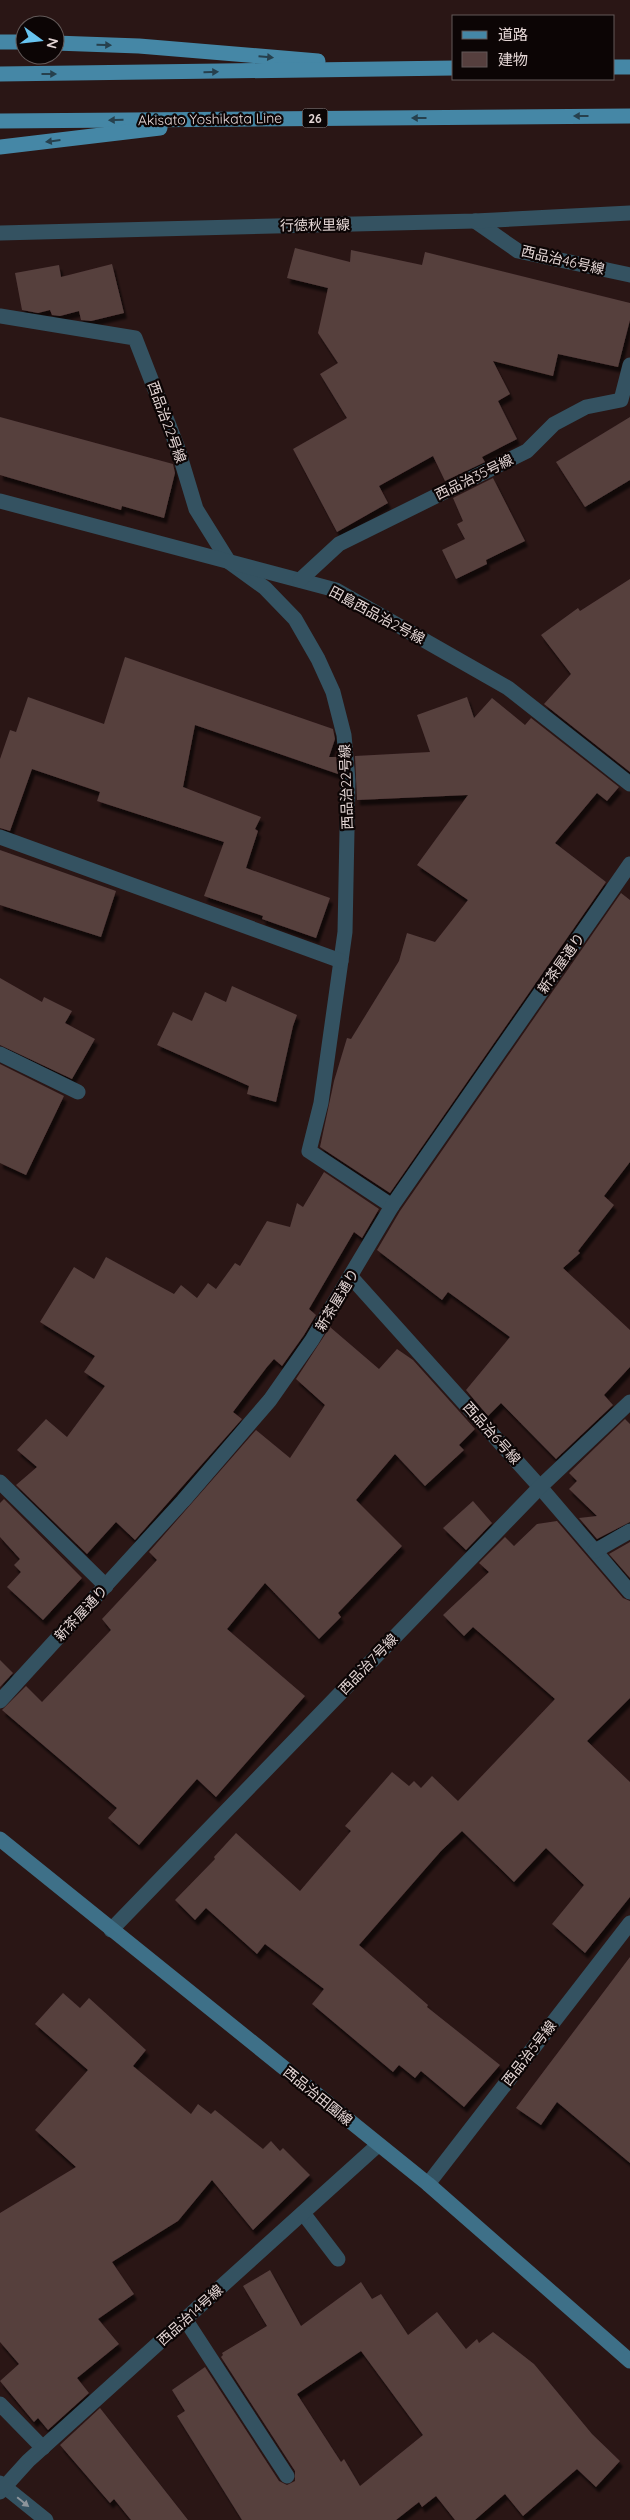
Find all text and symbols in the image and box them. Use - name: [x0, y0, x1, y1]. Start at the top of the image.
- north arrow: [15, 15, 65, 65]
- legend: [452, 15, 615, 80]
- text: 道路: [498, 25, 528, 44]
- text: N: [43, 36, 63, 51]
- one-way arrow: [96, 41, 112, 49]
- text: 建物: [498, 50, 528, 69]
- one-way arrow: [258, 53, 274, 61]
- one-way arrow: [203, 68, 219, 76]
- one-way arrow: [41, 70, 57, 78]
- street label: Akisato Yoshikata Line: [138, 109, 282, 129]
- road number: 26: [302, 109, 328, 128]
- one-way arrow: [573, 112, 589, 120]
- one-way arrow: [411, 114, 427, 122]
- one-way arrow: [108, 116, 124, 124]
- one-way arrow: [45, 137, 61, 145]
- street label: 行徳秋里線: [280, 215, 350, 235]
- street label: 西品治46号線: [520, 242, 606, 278]
- street label: 西品治22号線: [144, 379, 190, 465]
- street label: 西品治35号線: [432, 450, 516, 504]
- street label: 田島西品治2号線: [326, 582, 428, 648]
- street label: 西品治22号線: [336, 744, 356, 830]
- street label: 新茶屋通り: [534, 929, 588, 997]
- street label: 新茶屋通り: [311, 1265, 363, 1335]
- street label: 西品治6号線: [459, 1398, 525, 1468]
- street label: 新茶屋通り: [51, 1581, 111, 1645]
- street label: 西品治7号線: [335, 1630, 401, 1698]
- street label: 西品治5号線: [498, 2017, 560, 2089]
- street label: 西品治田園線: [280, 2063, 356, 2129]
- street label: 西品治14号線: [153, 2281, 227, 2349]
- one-way arrow: [16, 2496, 29, 2507]

